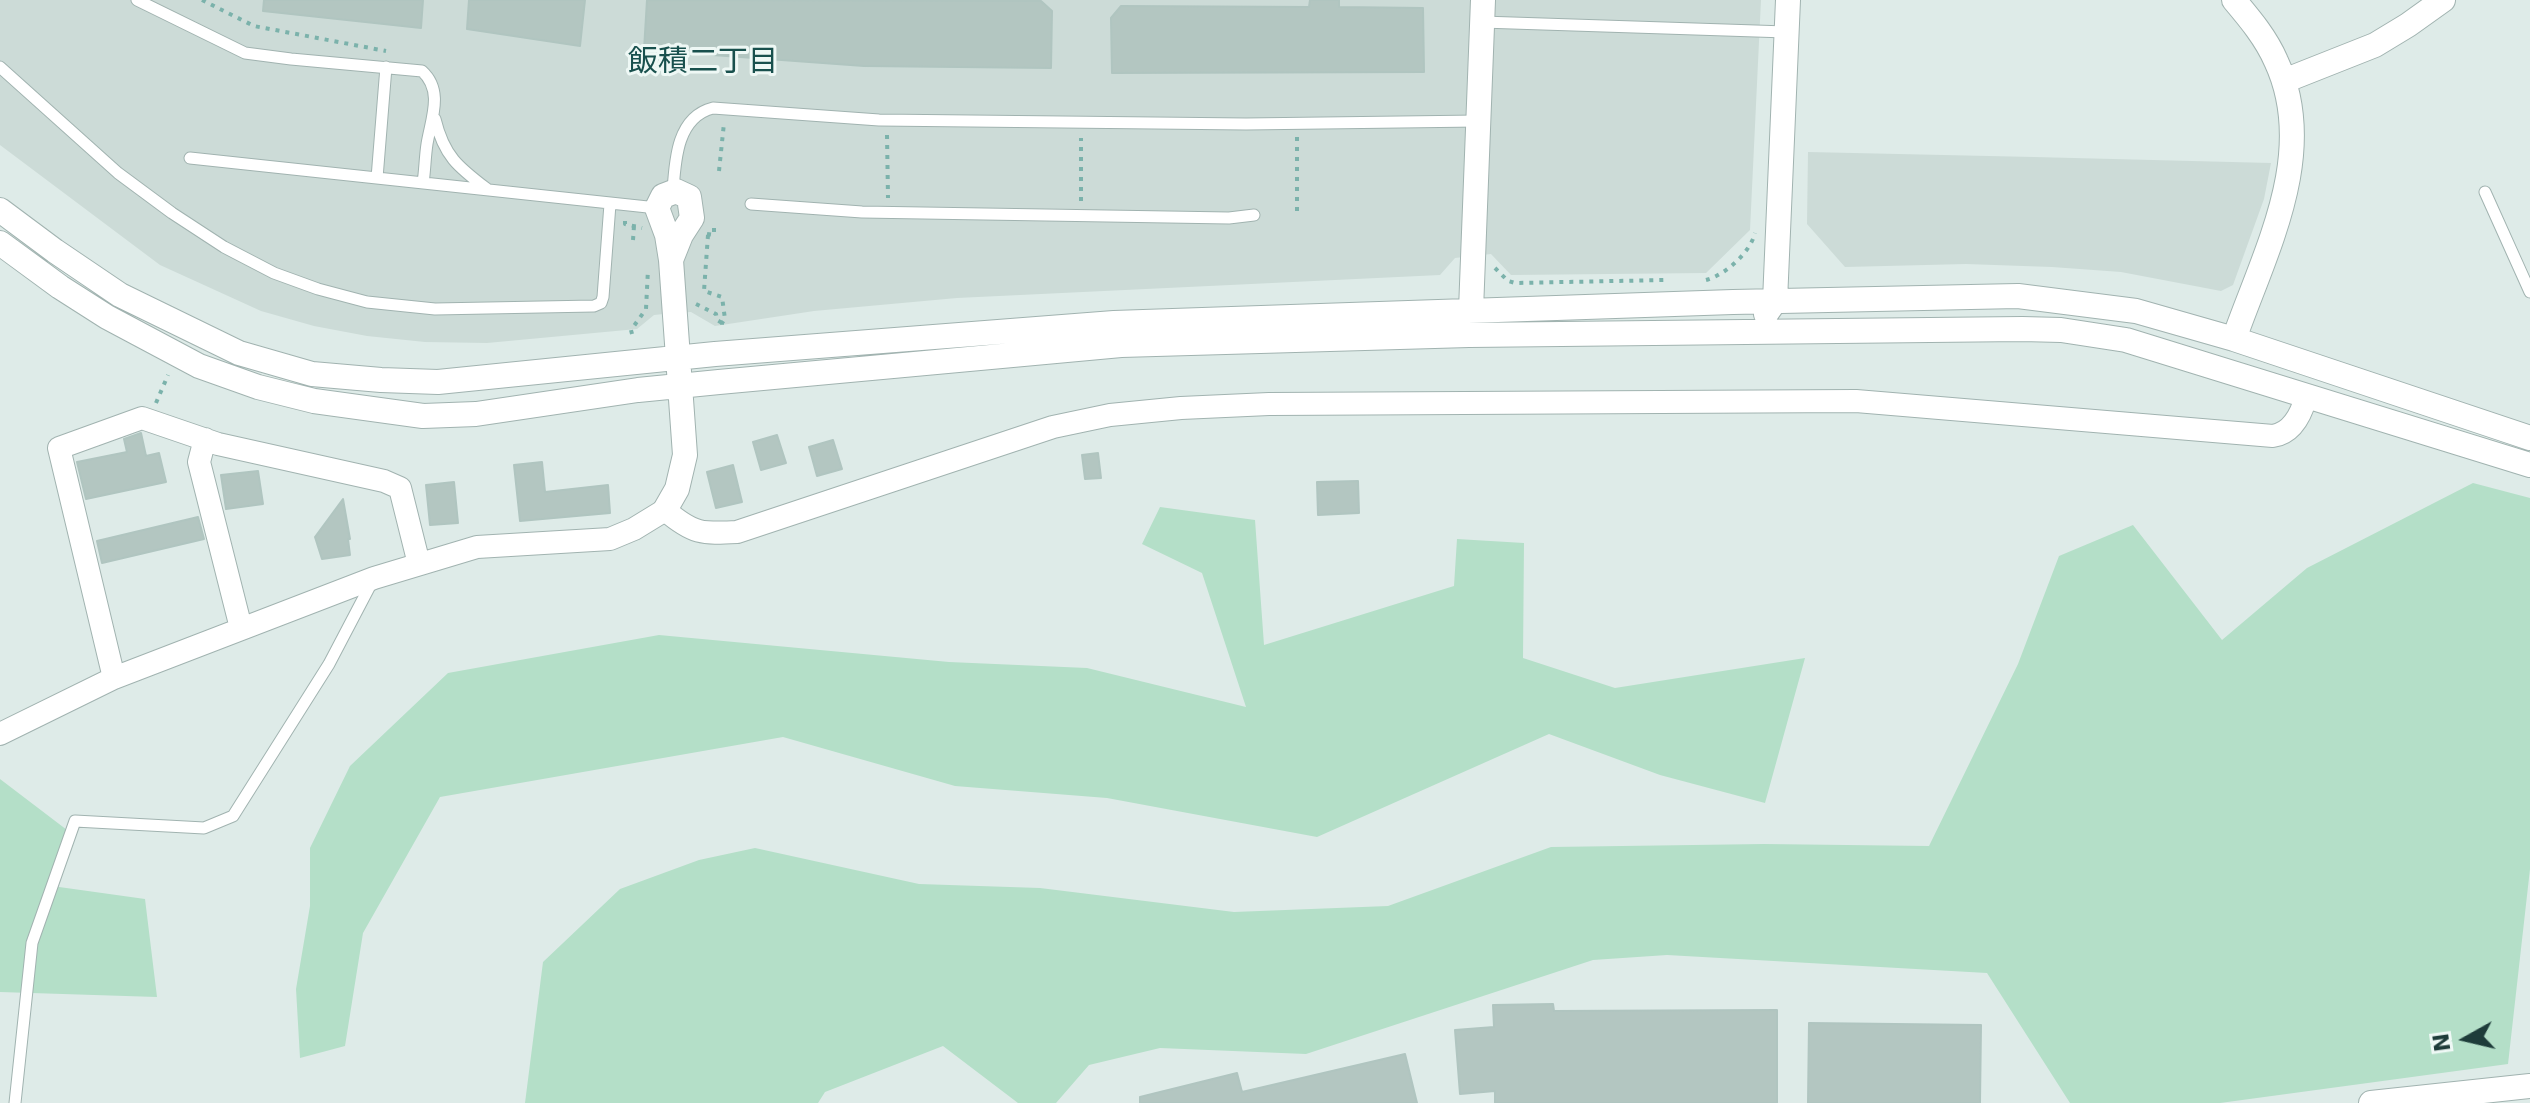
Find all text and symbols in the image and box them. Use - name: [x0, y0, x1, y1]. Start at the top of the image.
- district label: 飯積二丁目: [628, 45, 778, 81]
- north arrow: [2426, 999, 2506, 1079]
- text: N: [2428, 1032, 2455, 1053]

